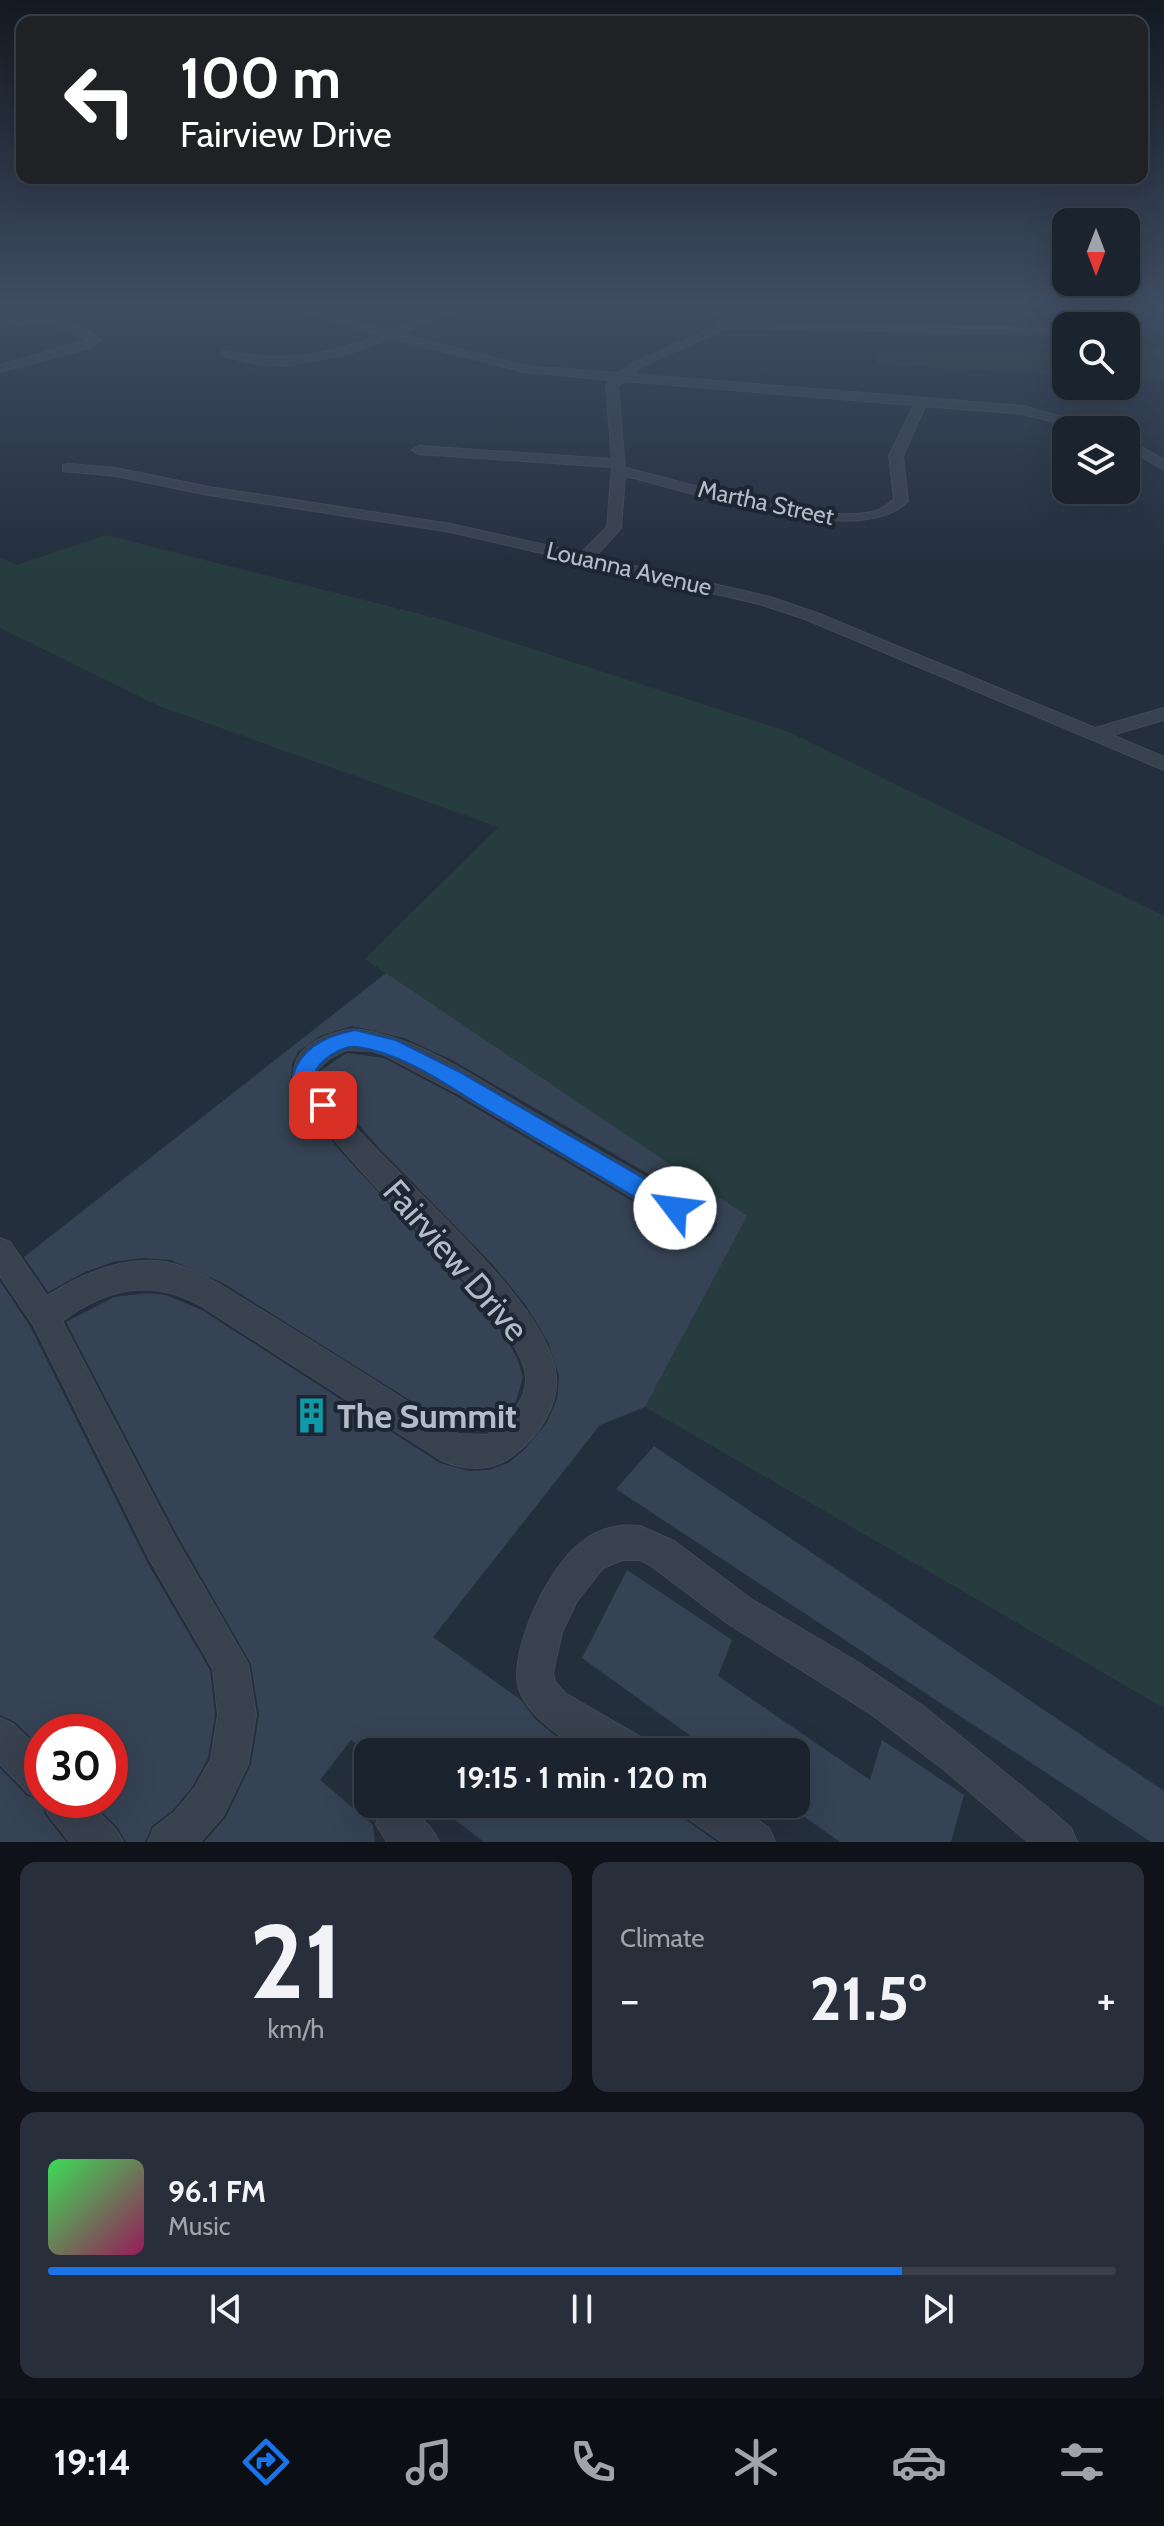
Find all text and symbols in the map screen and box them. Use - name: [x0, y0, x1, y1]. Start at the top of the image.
- text: 100 m: [180, 44, 341, 112]
- icon: left: [48, 48, 152, 152]
- text: Fairview Drive: [180, 112, 392, 156]
- north arrow: [1052, 208, 1140, 296]
- map controls: [1052, 208, 1140, 504]
- button: search: [1052, 312, 1140, 400]
- button: layers: [1052, 416, 1140, 504]
- street label: Martha Street: [696, 474, 837, 531]
- street label: Louanna Avenue: [544, 535, 715, 602]
- pin: [289, 1071, 357, 1139]
- icon: arrive: [301, 1083, 345, 1127]
- position arrow: [633, 1166, 717, 1250]
- street label: Fairview Drive: [375, 1171, 537, 1349]
- place label: The Summit: [337, 1395, 517, 1437]
- building icon: The Summit: [292, 1397, 330, 1435]
- speed limit sign: 30: [24, 1714, 128, 1818]
- text: 19:15 · 1 min · 120 m: [456, 1759, 708, 1796]
- text: 21: [249, 1898, 343, 2024]
- text: Climate: [620, 1922, 705, 1954]
- text: 21.5°: [810, 1962, 926, 2035]
- text: −: [620, 1973, 639, 2026]
- text: +: [1097, 1973, 1116, 2026]
- text: km/h: [268, 2013, 324, 2045]
- text: 96.1 FM: [168, 2173, 266, 2210]
- text: Music: [168, 2210, 231, 2242]
- icon: previous: [204, 2287, 248, 2331]
- icon: pause: [560, 2287, 604, 2331]
- icon: next: [916, 2287, 960, 2331]
- icon: directions: [238, 2434, 294, 2490]
- icon: music: [401, 2434, 457, 2490]
- icon: phone: [565, 2434, 621, 2490]
- icon: climate: [728, 2434, 784, 2490]
- icon: car: [891, 2434, 947, 2490]
- icon: filters: [1054, 2434, 1110, 2490]
- text: 19:14: [54, 2440, 131, 2484]

